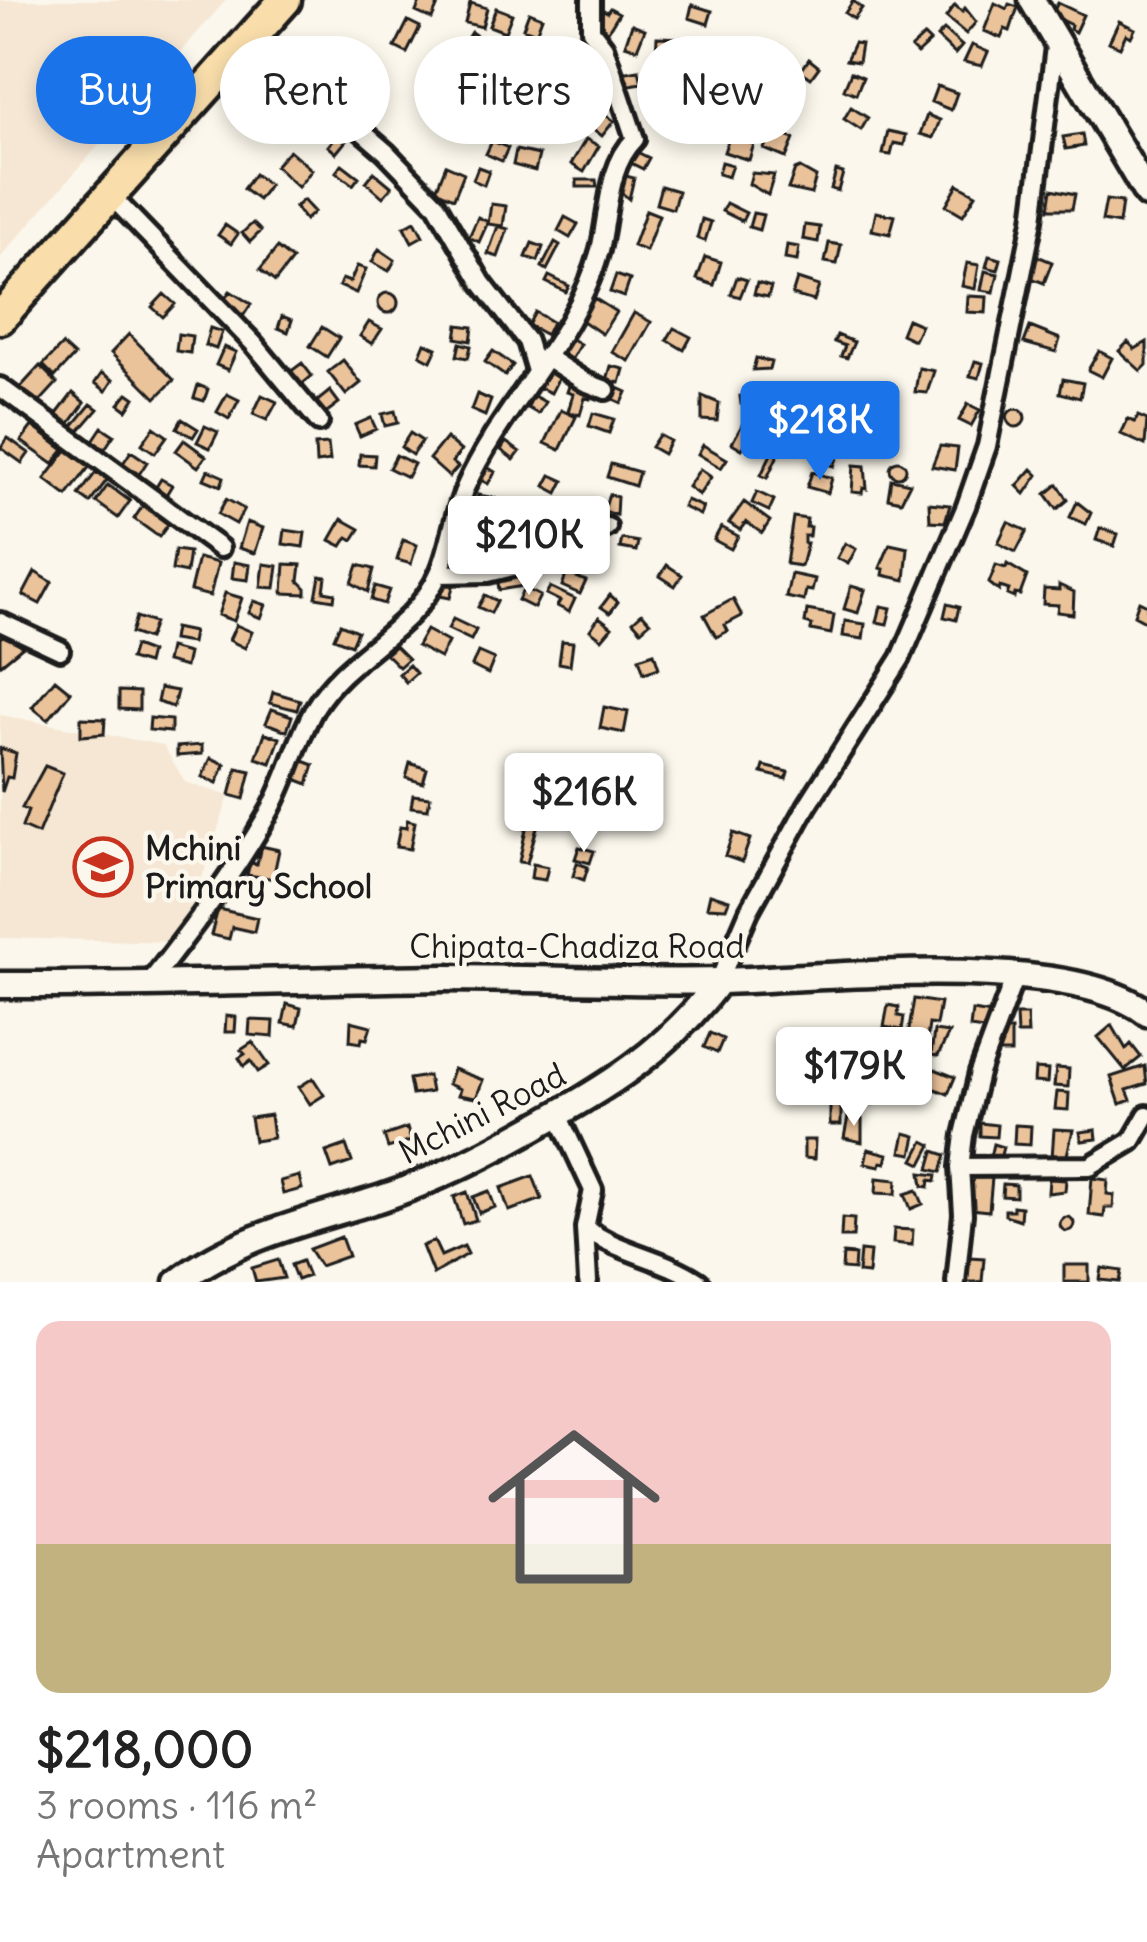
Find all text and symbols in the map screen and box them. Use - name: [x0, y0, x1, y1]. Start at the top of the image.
- chip: Buy: [36, 36, 196, 144]
- chip: Rent: [220, 36, 390, 144]
- chip: Filters: [414, 36, 613, 144]
- chip: New: [637, 36, 806, 144]
- pin: $218K: [736, 381, 904, 483]
- text: $218K: [767, 395, 873, 444]
- pin: $210K: [445, 496, 613, 598]
- text: $210K: [475, 510, 583, 559]
- pin: $216K: [500, 753, 668, 855]
- text: $216K: [531, 767, 637, 816]
- place label: Mchini Primary School: [145, 827, 372, 907]
- school or university icon: Mchini Primary School: [72, 836, 134, 898]
- street label: Chipata-Chadiza Road: [409, 925, 745, 967]
- pin: $179K: [770, 1027, 938, 1129]
- text: $179K: [803, 1041, 905, 1090]
- street label: Mchini Road: [392, 1053, 572, 1173]
- icon: home: [466, 1399, 682, 1615]
- text: $218,000: [36, 1717, 253, 1781]
- text: 3 rooms · 116 m²: [36, 1781, 318, 1830]
- text: Apartment: [36, 1830, 225, 1879]

